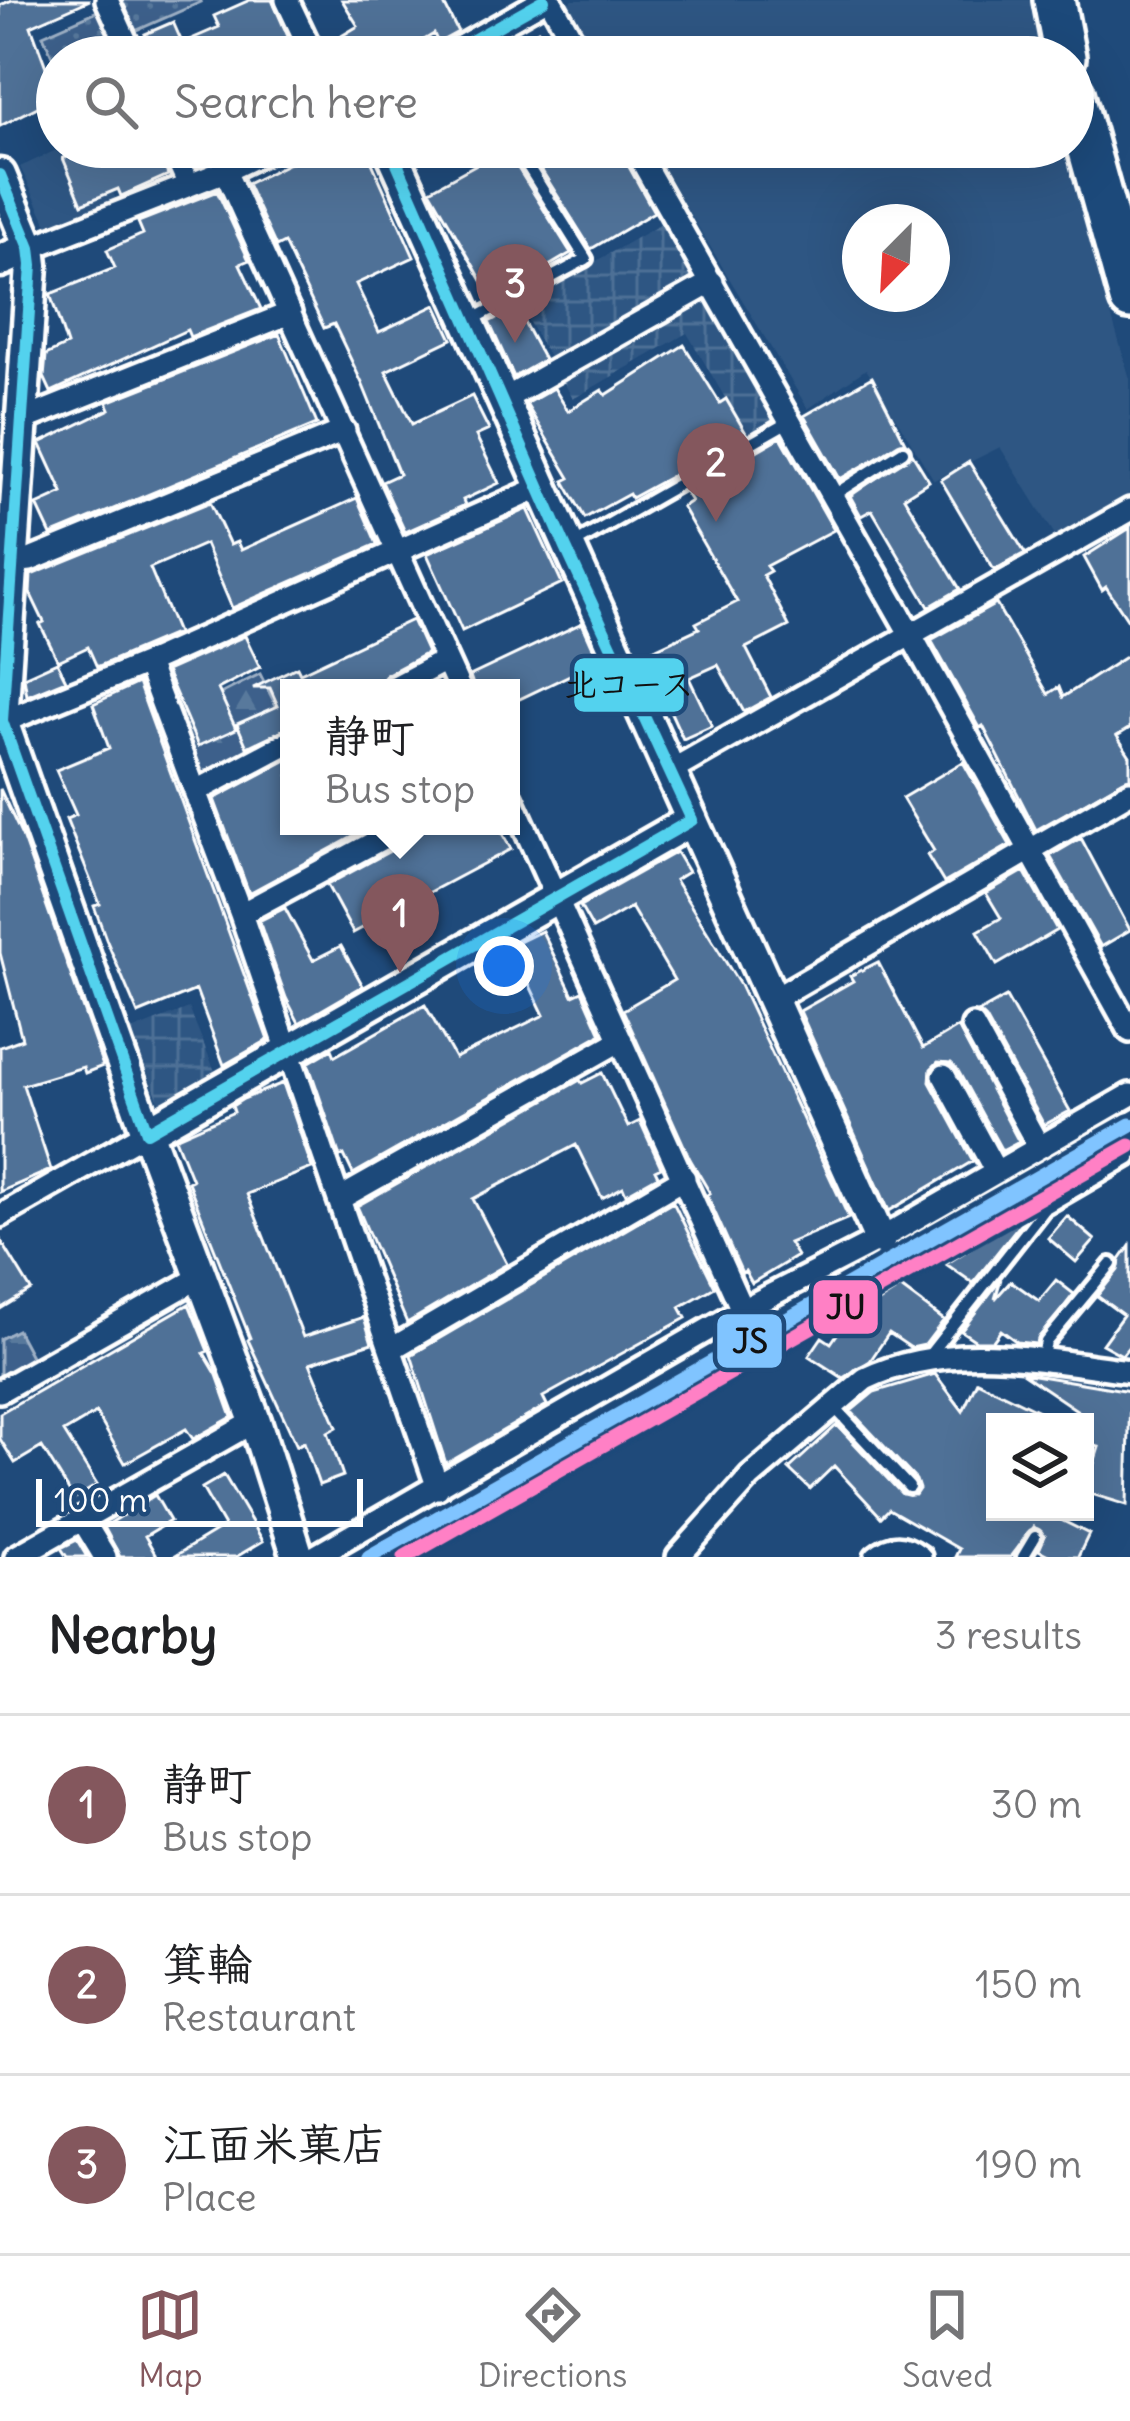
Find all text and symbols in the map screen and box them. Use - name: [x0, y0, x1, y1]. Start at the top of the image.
- search box: [36, 36, 1094, 168]
- icon: search: [78, 69, 144, 135]
- text: Search here: [174, 74, 418, 130]
- north arrow: [842, 204, 950, 312]
- pin: 3: [476, 244, 554, 343]
- pin: 2: [677, 423, 755, 522]
- line badge: 北コース: [572, 656, 686, 714]
- text: 北コース: [564, 663, 694, 705]
- popup: [280, 679, 520, 835]
- text: 静町: [325, 708, 415, 764]
- text: Bus stop: [325, 765, 475, 814]
- pin: 1: [361, 874, 439, 973]
- your location: [474, 936, 534, 996]
- line badge: JU: [811, 1278, 880, 1336]
- text: JU: [826, 1286, 866, 1328]
- line badge: JS: [715, 1312, 784, 1370]
- text: JS: [732, 1320, 768, 1362]
- map controls: [986, 1413, 1094, 1521]
- button: layers: [986, 1413, 1094, 1521]
- scale bar: [36, 1473, 363, 1526]
- text: 100 m: [54, 1479, 147, 1521]
- text: Nearby: [48, 1603, 217, 1667]
- text: 3 results: [935, 1611, 1082, 1660]
- text: 静町: [162, 1756, 252, 1812]
- text: 1: [79, 1780, 95, 1829]
- text: 30 m: [991, 1780, 1082, 1829]
- text: Bus stop: [162, 1813, 312, 1862]
- text: 箕輪: [162, 1936, 252, 1992]
- text: 2: [76, 1960, 98, 2009]
- text: 150 m: [975, 1960, 1082, 2009]
- text: Restaurant: [162, 1993, 356, 2042]
- text: 江面米菓店: [162, 2116, 387, 2172]
- text: 3: [76, 2140, 98, 2189]
- text: 190 m: [975, 2140, 1082, 2189]
- text: Place: [162, 2173, 256, 2222]
- tab: Map: [137, 2282, 203, 2396]
- tab: Directions: [478, 2282, 627, 2396]
- tab: Saved: [902, 2282, 993, 2396]

